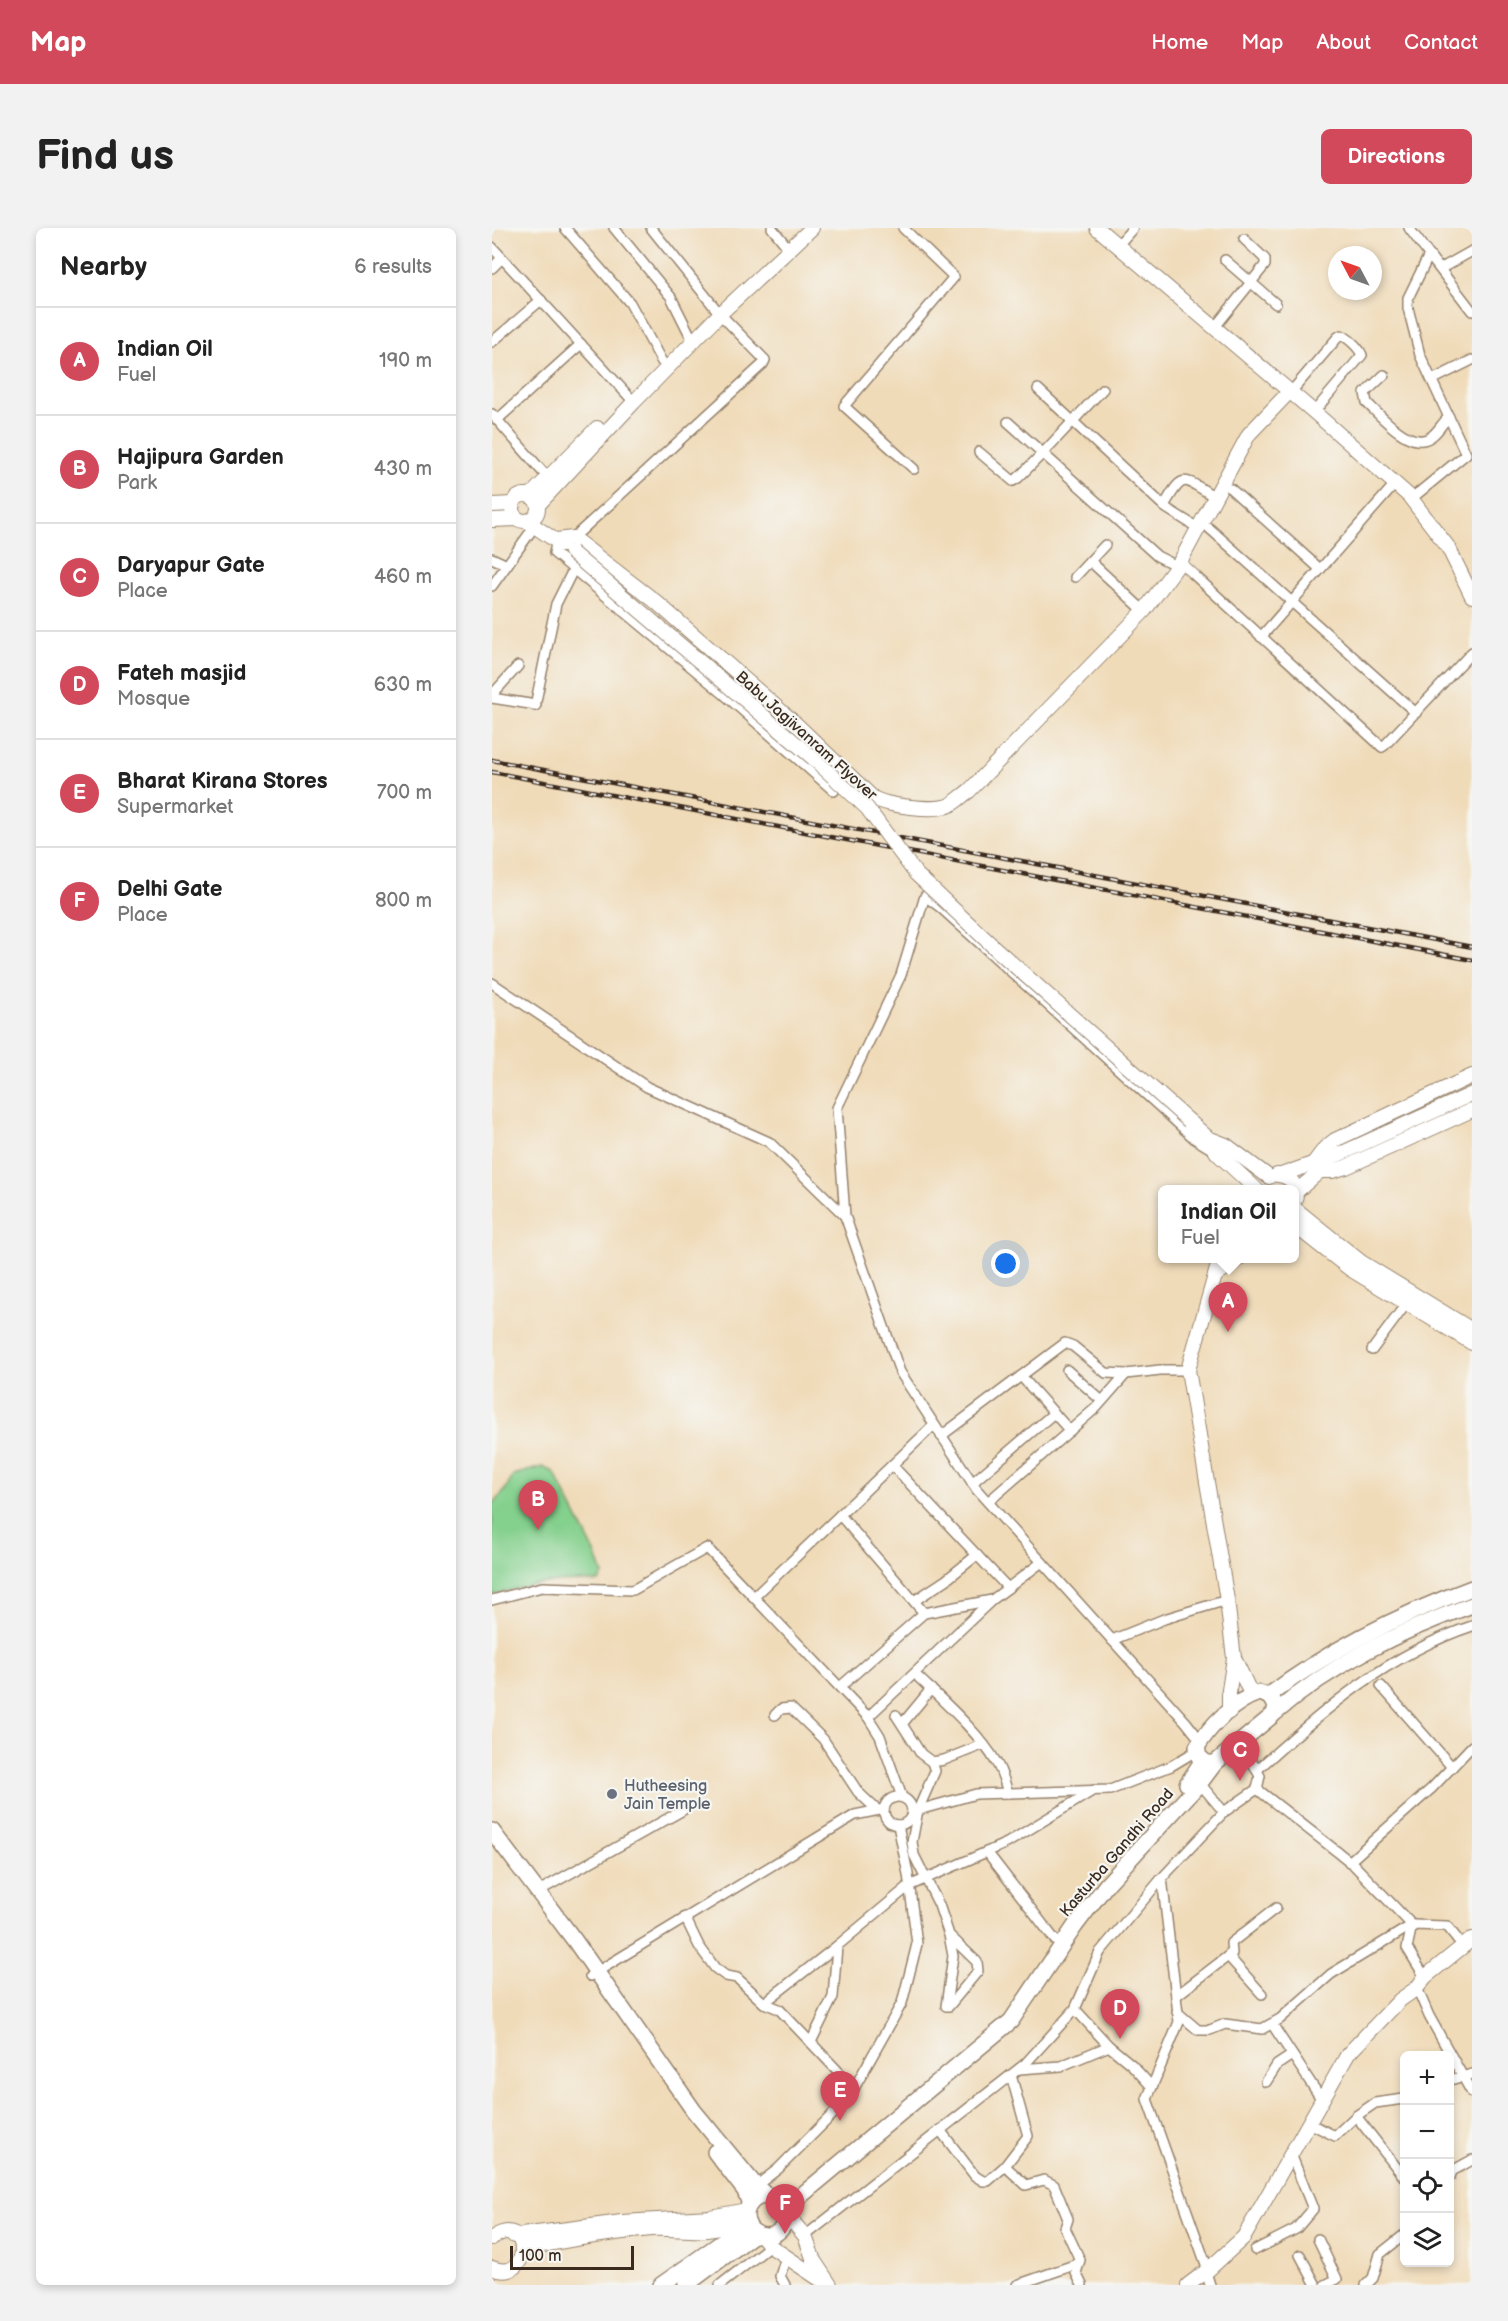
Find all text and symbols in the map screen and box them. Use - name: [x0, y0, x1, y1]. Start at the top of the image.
- text: Map: [30, 26, 86, 59]
- text: Home: [1151, 30, 1208, 55]
- text: Map: [1241, 30, 1283, 55]
- text: About: [1316, 30, 1371, 55]
- text: Contact: [1404, 30, 1478, 55]
- button: Directions: [1321, 129, 1472, 184]
- text: Find us: [36, 131, 174, 182]
- north arrow: [1328, 246, 1382, 300]
- text: Nearby: [60, 252, 147, 283]
- text: 6 results: [354, 255, 432, 279]
- text: Indian Oil: [117, 336, 213, 363]
- text: A: [73, 349, 86, 373]
- text: 190 m: [379, 349, 432, 373]
- text: Fuel: [117, 363, 156, 387]
- text: Hajipura Garden: [117, 444, 284, 471]
- text: B: [72, 457, 87, 481]
- text: 430 m: [374, 457, 432, 481]
- text: Park: [117, 471, 157, 495]
- text: Daryapur Gate: [117, 552, 265, 579]
- text: C: [72, 565, 87, 589]
- text: 460 m: [374, 565, 432, 589]
- text: Place: [117, 579, 168, 603]
- text: Fateh masjid: [117, 660, 246, 687]
- street label: Babu Jagjivanram Flyover: [731, 668, 881, 805]
- text: D: [73, 673, 86, 697]
- text: 630 m: [374, 673, 432, 697]
- text: Mosque: [117, 687, 190, 711]
- text: Bharat Kirana Stores: [117, 768, 328, 795]
- text: E: [73, 781, 86, 805]
- text: 700 m: [377, 781, 432, 805]
- text: Supermarket: [117, 795, 233, 819]
- text: Delhi Gate: [117, 876, 222, 903]
- text: F: [73, 889, 86, 913]
- text: 800 m: [375, 889, 432, 913]
- text: Place: [117, 903, 168, 927]
- popup: [1158, 1185, 1299, 1263]
- text: Indian Oil: [1181, 1199, 1276, 1226]
- text: Fuel: [1181, 1226, 1220, 1250]
- your location: [991, 1249, 1020, 1278]
- pin: A: [1208, 1282, 1248, 1332]
- pin: B: [518, 1480, 558, 1530]
- pin: C: [1220, 1732, 1260, 1781]
- place label: Hutheesing Jain Temple: [624, 1777, 711, 1814]
- street label: Kasturba Gandhi Road: [1056, 1785, 1178, 1921]
- marker: Hutheesing Jain Temple: [605, 1787, 619, 1801]
- pin: D: [1100, 1990, 1140, 2039]
- map controls: [1400, 2051, 1454, 2267]
- button: +: [1400, 2051, 1454, 2105]
- pin: E: [820, 2072, 860, 2121]
- button: −: [1400, 2105, 1454, 2159]
- button: locate: [1400, 2159, 1454, 2213]
- pin: F: [766, 2184, 804, 2234]
- button: layers: [1400, 2213, 1454, 2267]
- scale bar: [510, 2243, 634, 2270]
- text: 100 m: [519, 2247, 562, 2266]

